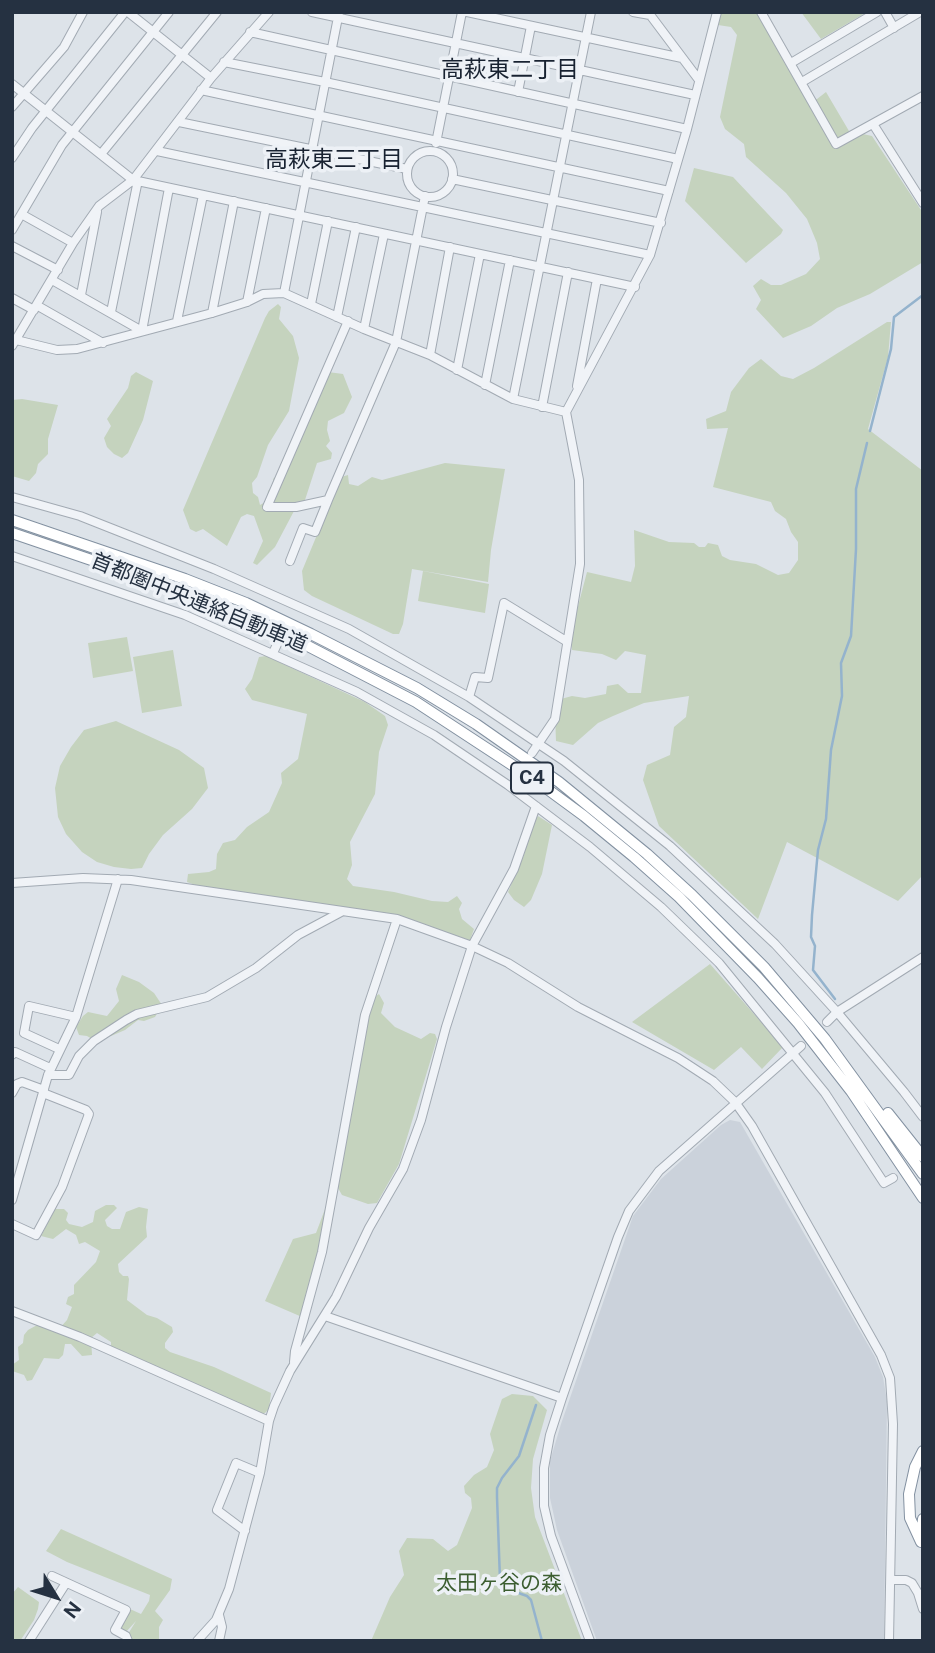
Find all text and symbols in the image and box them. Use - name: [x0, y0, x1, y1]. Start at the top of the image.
- district label: 高萩東二丁目: [441, 56, 579, 84]
- district label: 高萩東三丁目: [265, 146, 403, 174]
- street label: 首都圏中央連絡自動車道: [87, 548, 311, 658]
- road number: C4: [511, 762, 553, 793]
- north arrow: [21, 1562, 91, 1632]
- park label: 太田ヶ谷の森: [436, 1571, 562, 1597]
- text: N: [59, 1597, 86, 1623]

